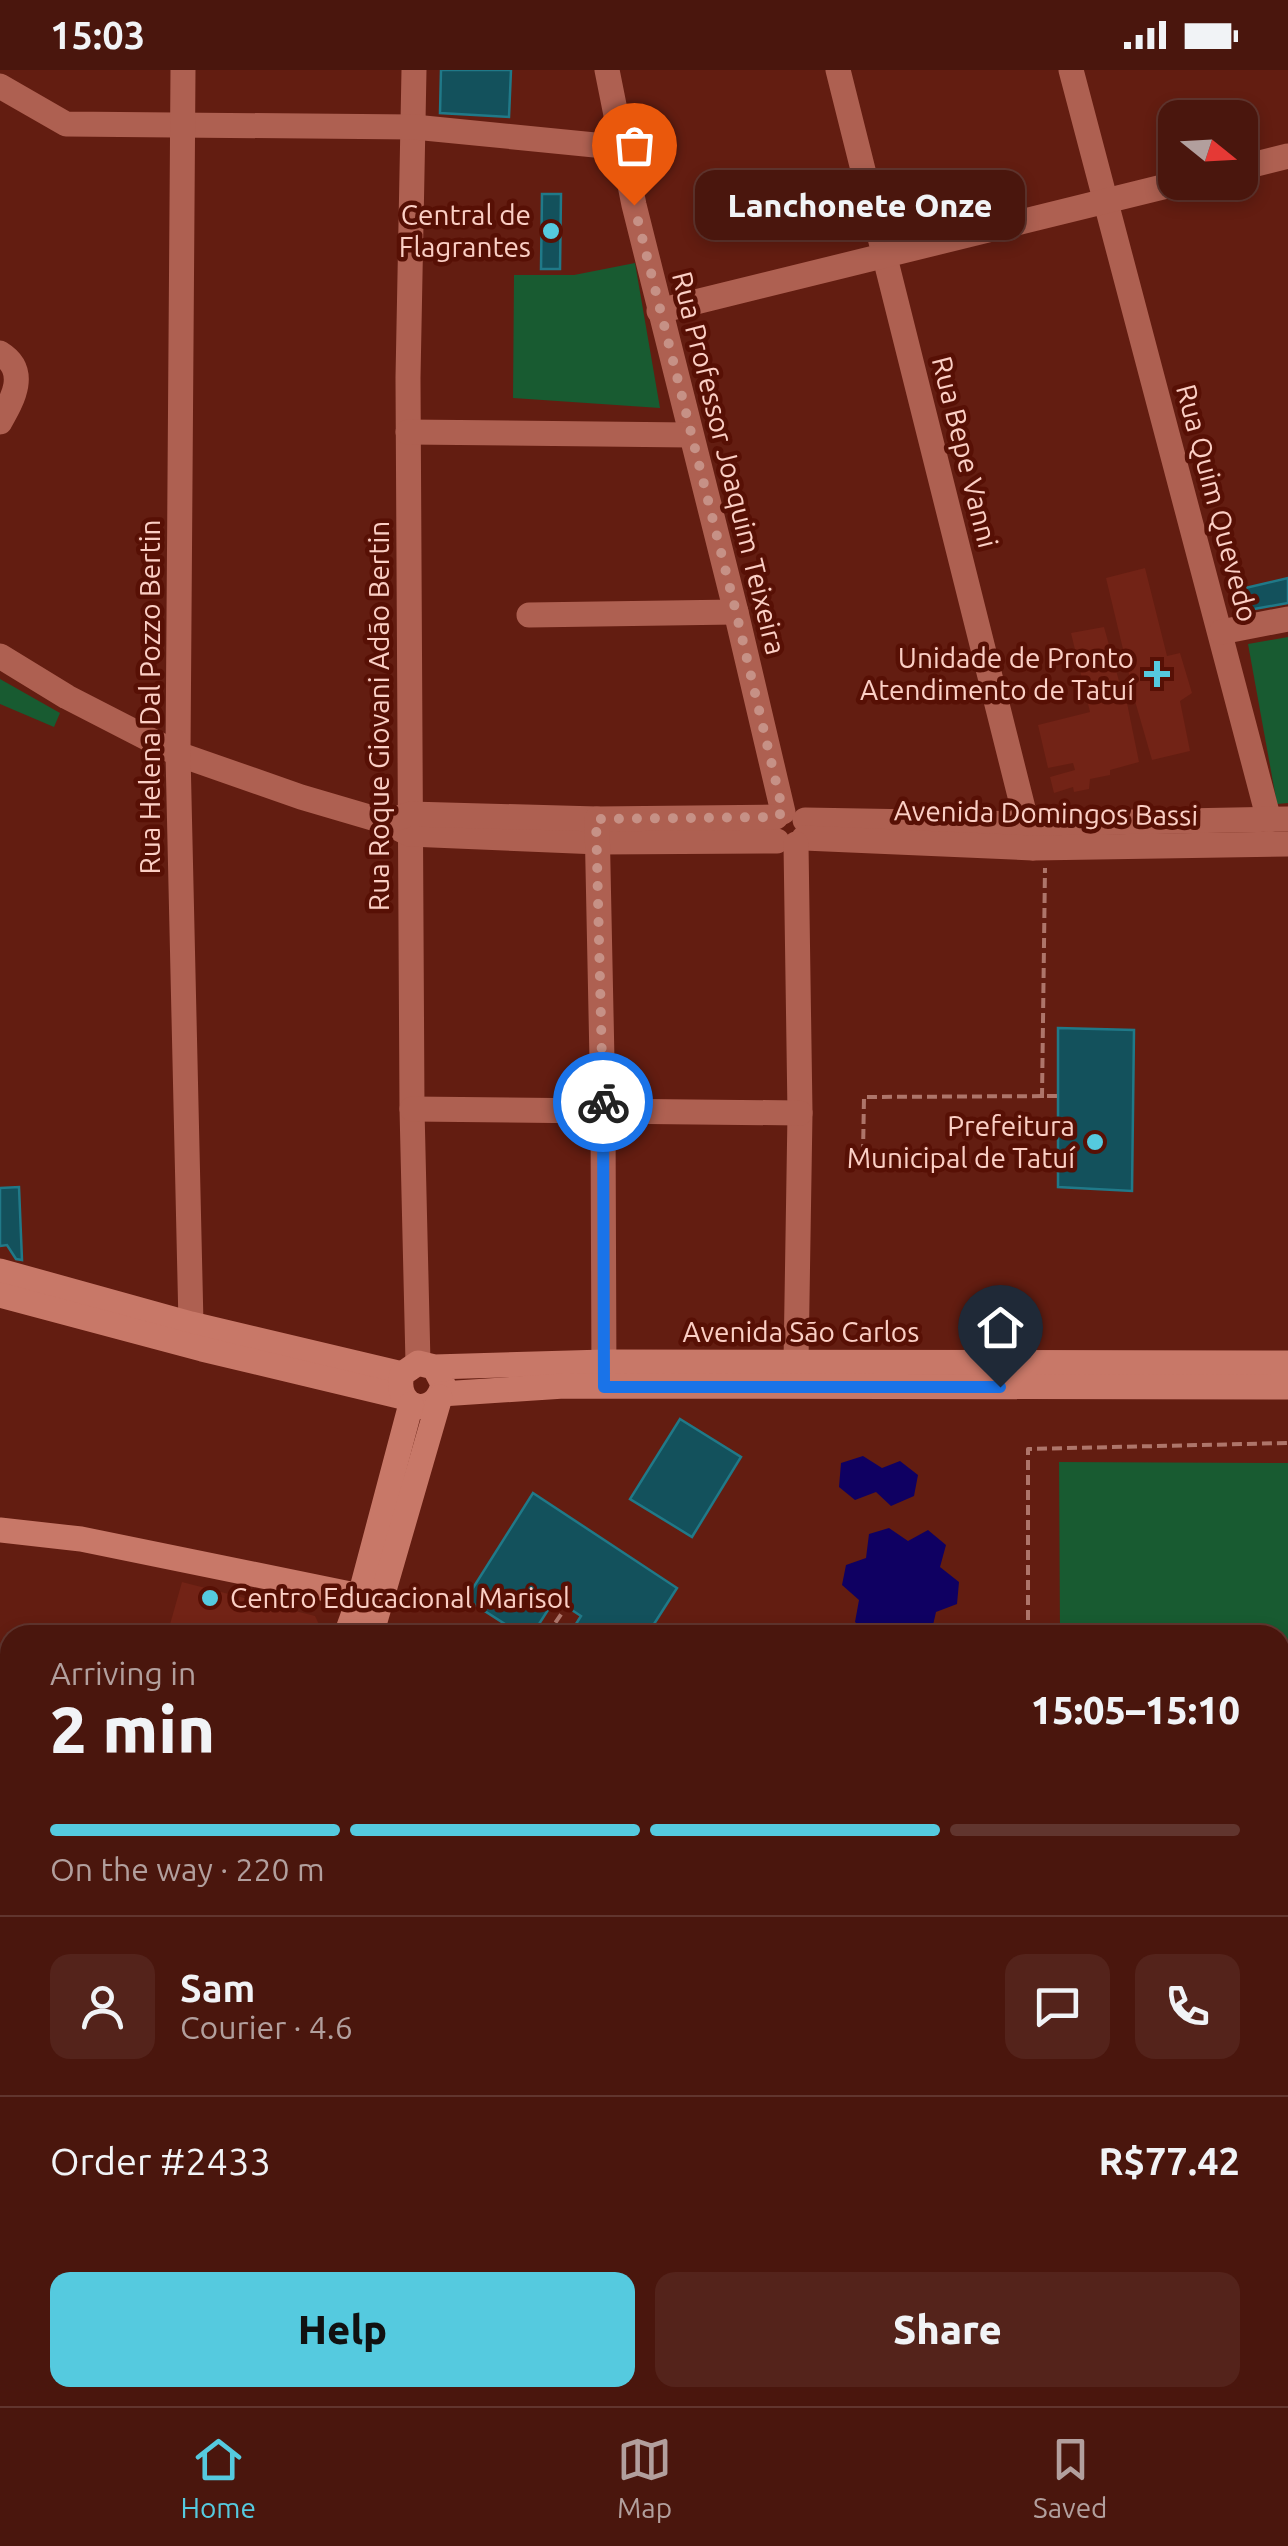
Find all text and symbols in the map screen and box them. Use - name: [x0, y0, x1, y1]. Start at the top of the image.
- text: 15:03: [50, 14, 145, 56]
- north arrow: [1158, 100, 1258, 200]
- map controls: [1158, 100, 1258, 200]
- pin: [592, 103, 677, 206]
- icon: bag: [607, 118, 662, 173]
- callout: Lanchonete Onze: [694, 170, 1024, 240]
- text: Lanchonete Onze: [727, 187, 993, 223]
- place label: Central de Flagrantes: [399, 199, 531, 262]
- marker: Central de Flagrantes: [540, 220, 562, 242]
- street label: Rua Professor Joaquim Teixeira: [667, 268, 792, 658]
- street label: Rua Bepe Vanni: [927, 353, 1004, 551]
- street label: Rua Quim Quevedo: [1171, 381, 1264, 625]
- street label: Rua Helena Dal Pozzo Bertin: [134, 519, 165, 875]
- street label: Rua Roque Giovani Adão Bertin: [363, 521, 394, 911]
- place label: Unidade de Pronto Atendimento de Tatuí: [860, 642, 1135, 705]
- marker: Unidade de Pronto Atendimento de Tatuí: [1144, 661, 1170, 687]
- street label: Avenida Domingos Bassi: [894, 794, 1198, 831]
- courier: [553, 1052, 653, 1152]
- icon: bike: [576, 1075, 631, 1130]
- place label: Prefeitura Municipal de Tatuí: [847, 1110, 1076, 1173]
- marker: Prefeitura Municipal de Tatuí: [1084, 1131, 1106, 1153]
- pin: [958, 1285, 1043, 1388]
- icon: home: [973, 1300, 1028, 1355]
- street label: Avenida São Carlos: [683, 1316, 919, 1347]
- place label: Centro Educacional Marisol: [230, 1582, 570, 1613]
- marker: Centro Educacional Marisol: [199, 1587, 221, 1609]
- text: Arriving in: [50, 1655, 196, 1691]
- text: 15:05–15:10: [1031, 1689, 1240, 1731]
- text: 2 min: [50, 1692, 215, 1765]
- text: On the way · 220 m: [50, 1851, 325, 1887]
- button: person: [50, 1954, 155, 2059]
- button: chat: [1005, 1954, 1110, 2059]
- button: phone: [1135, 1954, 1240, 2059]
- text: Sam: [180, 1967, 255, 2009]
- text: Courier · 4.6: [180, 2009, 353, 2045]
- text: Order #2433: [50, 2140, 271, 2182]
- text: R$77.42: [1099, 2140, 1240, 2182]
- button: Help: [50, 2272, 635, 2387]
- button: Share: [655, 2272, 1240, 2387]
- tab: Home: [180, 2432, 256, 2523]
- tab: Map: [617, 2432, 672, 2523]
- tab: Saved: [1033, 2432, 1108, 2523]

